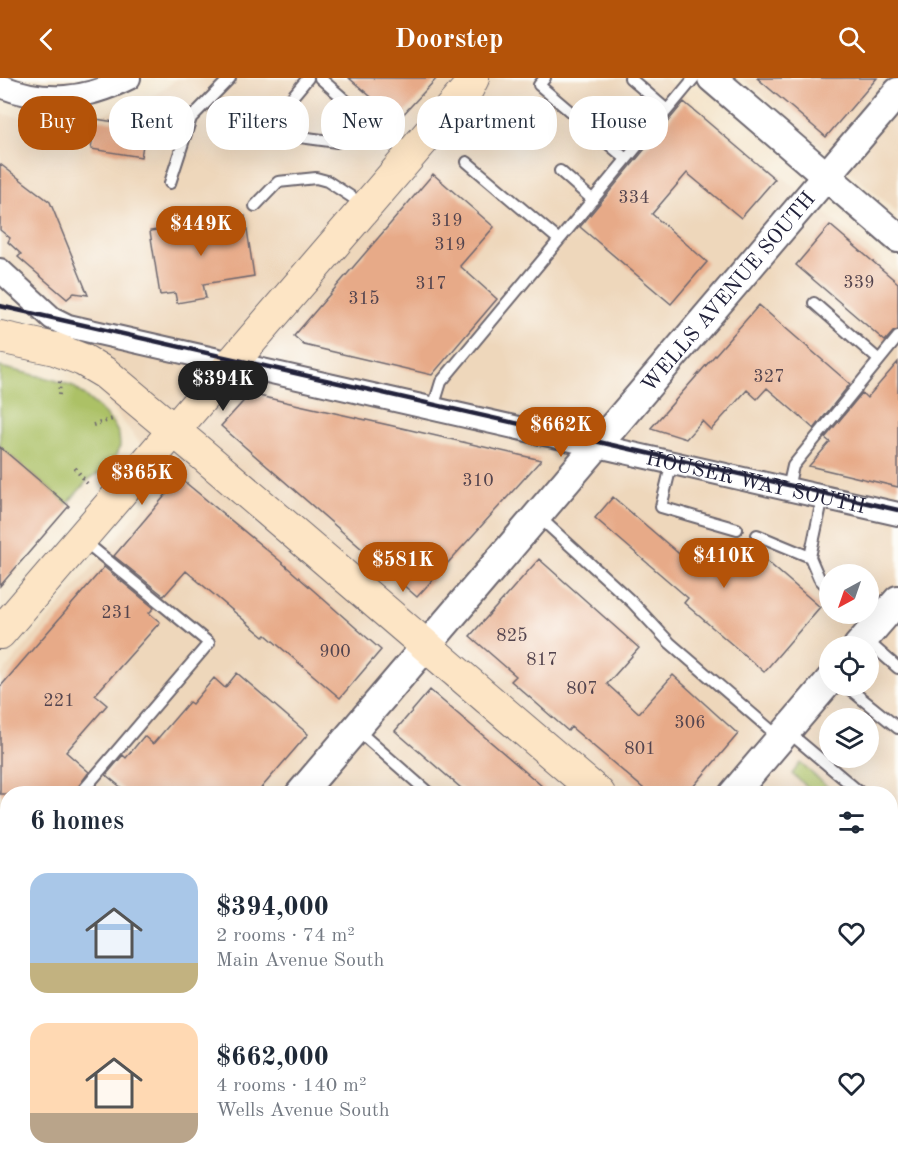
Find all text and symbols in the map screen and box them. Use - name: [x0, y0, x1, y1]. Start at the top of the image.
- icon: back: [30, 23, 63, 56]
- icon: search: [835, 23, 868, 56]
- text: Doorstep: [394, 26, 504, 53]
- chip: Buy: [18, 96, 97, 150]
- chip: Rent: [109, 96, 194, 150]
- chip: Filters: [206, 96, 309, 150]
- chip: New: [321, 96, 405, 150]
- chip: Apartment: [417, 96, 557, 150]
- chip: House: [569, 96, 668, 150]
- house number: 334: [618, 189, 650, 207]
- street label: WELLS AVENUE SOUTH: [638, 189, 820, 397]
- pin: $449K: [159, 206, 243, 257]
- house number: 319: [431, 212, 463, 230]
- text: $449K: [170, 215, 232, 235]
- house number: 319: [434, 236, 466, 254]
- house number: 339: [843, 274, 875, 292]
- house number: 317: [415, 275, 447, 293]
- house number: 315: [348, 290, 380, 308]
- pin: $394K: [181, 361, 265, 412]
- house number: 327: [753, 368, 785, 386]
- text: $394K: [192, 370, 254, 390]
- pin: $662K: [519, 407, 603, 458]
- text: $662K: [530, 416, 592, 436]
- street label: HOUSER WAY SOUTH: [644, 448, 868, 518]
- pin: $365K: [100, 455, 184, 506]
- text: $365K: [111, 464, 173, 484]
- house number: 310: [462, 472, 494, 490]
- pin: $410K: [682, 538, 766, 589]
- pin: $581K: [361, 542, 445, 593]
- text: $410K: [693, 547, 755, 567]
- text: $581K: [372, 551, 434, 571]
- north arrow: [819, 564, 879, 624]
- map controls: [819, 564, 879, 768]
- house number: 231: [101, 604, 133, 622]
- house number: 825: [496, 627, 528, 645]
- button: locate: [819, 636, 879, 696]
- house number: 900: [319, 643, 351, 661]
- house number: 817: [526, 651, 558, 669]
- house number: 807: [566, 680, 598, 698]
- house number: 221: [43, 692, 75, 710]
- button: layers: [819, 708, 879, 768]
- house number: 306: [674, 714, 706, 732]
- house number: 801: [624, 740, 656, 758]
- icon: filters: [835, 806, 868, 839]
- text: 6 homes: [30, 809, 124, 835]
- text: $394,000: [216, 895, 329, 921]
- icon: home: [78, 897, 150, 969]
- icon: heart: [835, 917, 868, 950]
- text: 2 rooms · 74 m²: [216, 926, 355, 946]
- text: Main Avenue South: [216, 951, 384, 971]
- text: $662,000: [216, 1045, 329, 1071]
- icon: home: [78, 1047, 150, 1119]
- icon: heart: [835, 1067, 868, 1100]
- text: 4 rooms · 140 m²: [216, 1076, 366, 1096]
- text: Wells Avenue South: [216, 1101, 390, 1121]

